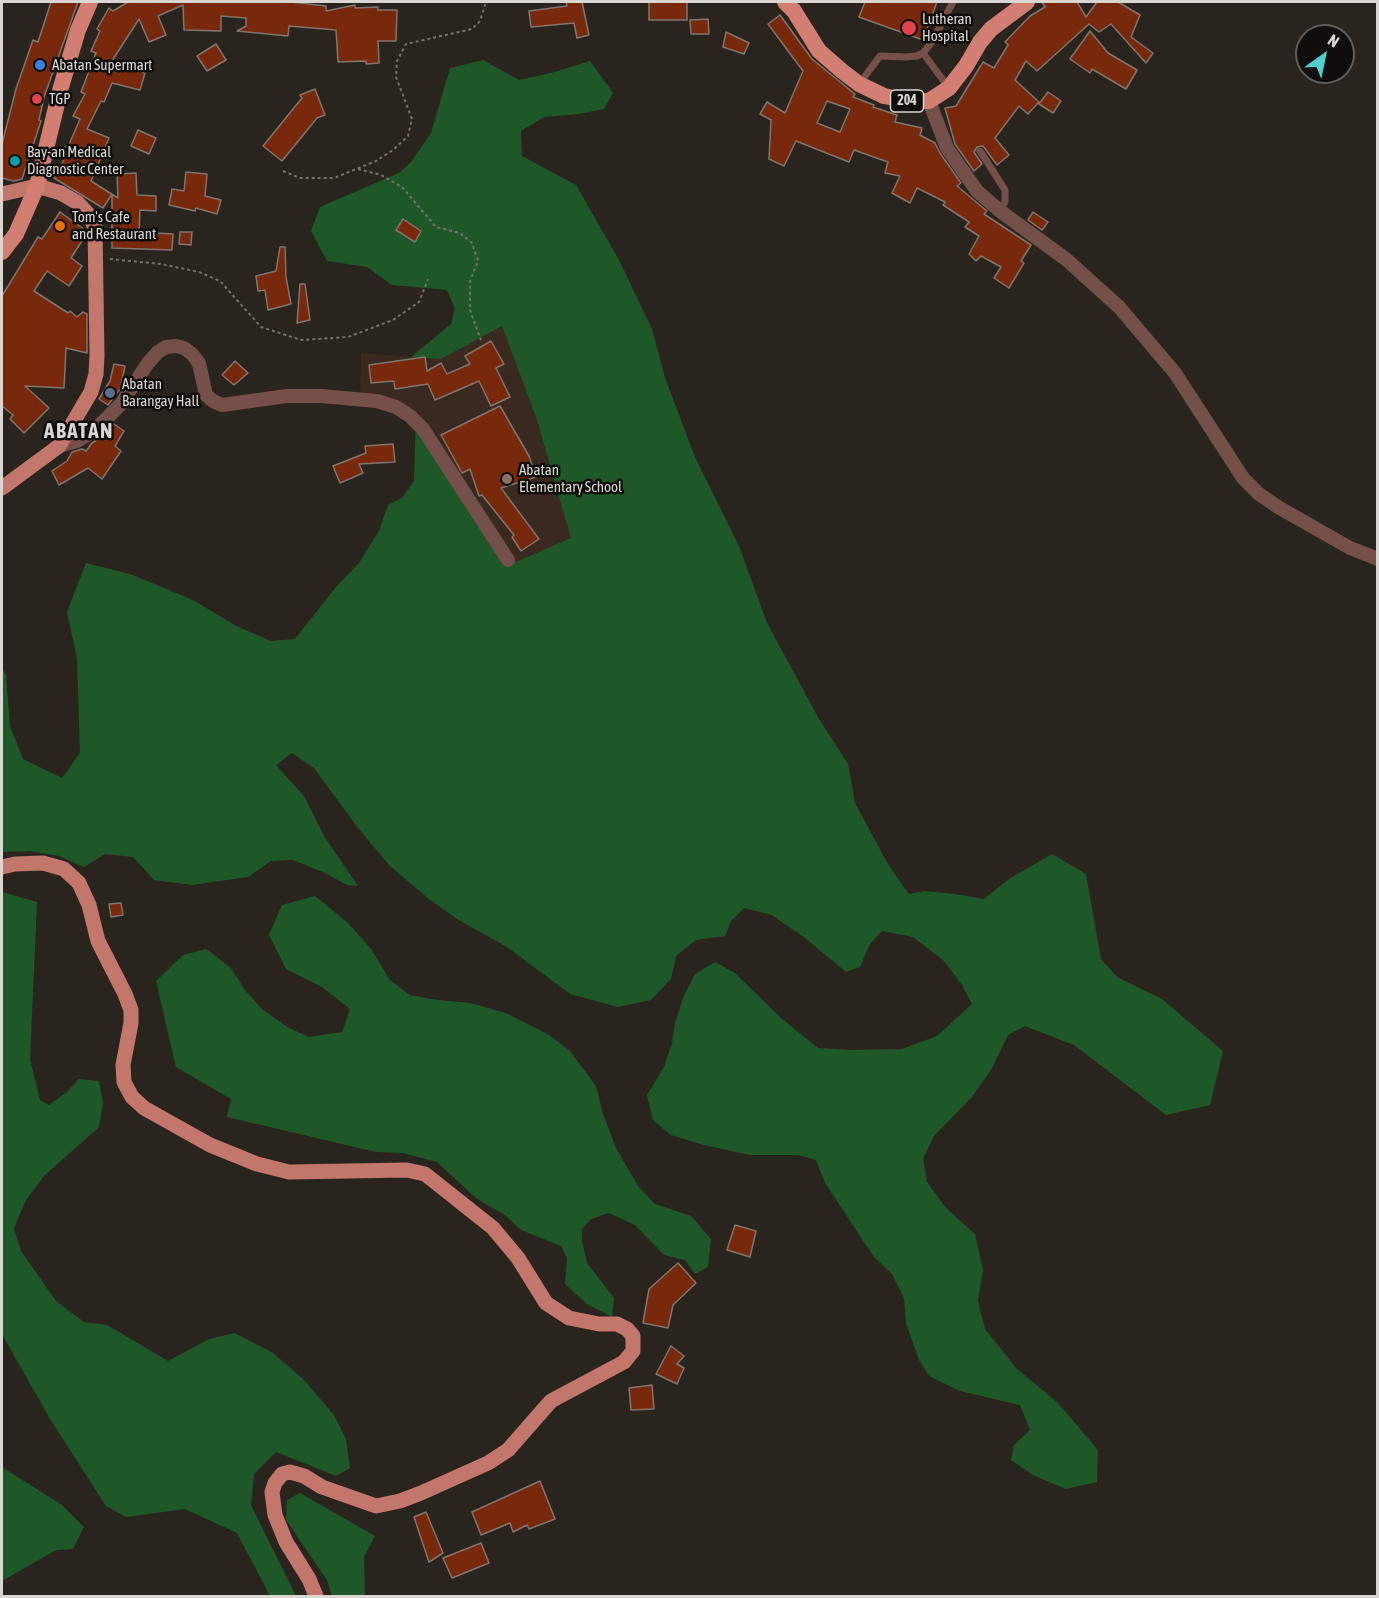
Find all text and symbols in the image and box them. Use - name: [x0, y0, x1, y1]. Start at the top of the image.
- place label: Lutheran Hospital: [922, 10, 972, 45]
- marker: Lutheran Hospital: [900, 19, 918, 37]
- north arrow: [1295, 24, 1355, 84]
- text: N: [1325, 30, 1343, 51]
- place label: Abatan Supermart: [52, 56, 152, 74]
- marker: Abatan Supermart: [33, 58, 47, 72]
- place label: TGP: [49, 90, 71, 108]
- road number: 204: [890, 90, 924, 112]
- marker: TGP: [30, 92, 44, 106]
- place label: Bay-an Medical Diagnostic Center: [27, 143, 124, 178]
- marker: Bay-an Medical Diagnostic Center: [8, 154, 22, 168]
- place label: Tom's Cafe and Restaurant: [72, 208, 156, 243]
- marker: Tom's Cafe and Restaurant: [53, 219, 67, 233]
- place label: Abatan Barangay Hall: [122, 375, 199, 410]
- marker: Abatan Barangay Hall: [103, 386, 117, 400]
- district label: ABATAN: [44, 418, 114, 444]
- place label: Abatan Elementary School: [519, 461, 622, 496]
- marker: Abatan Elementary School: [500, 472, 514, 486]

